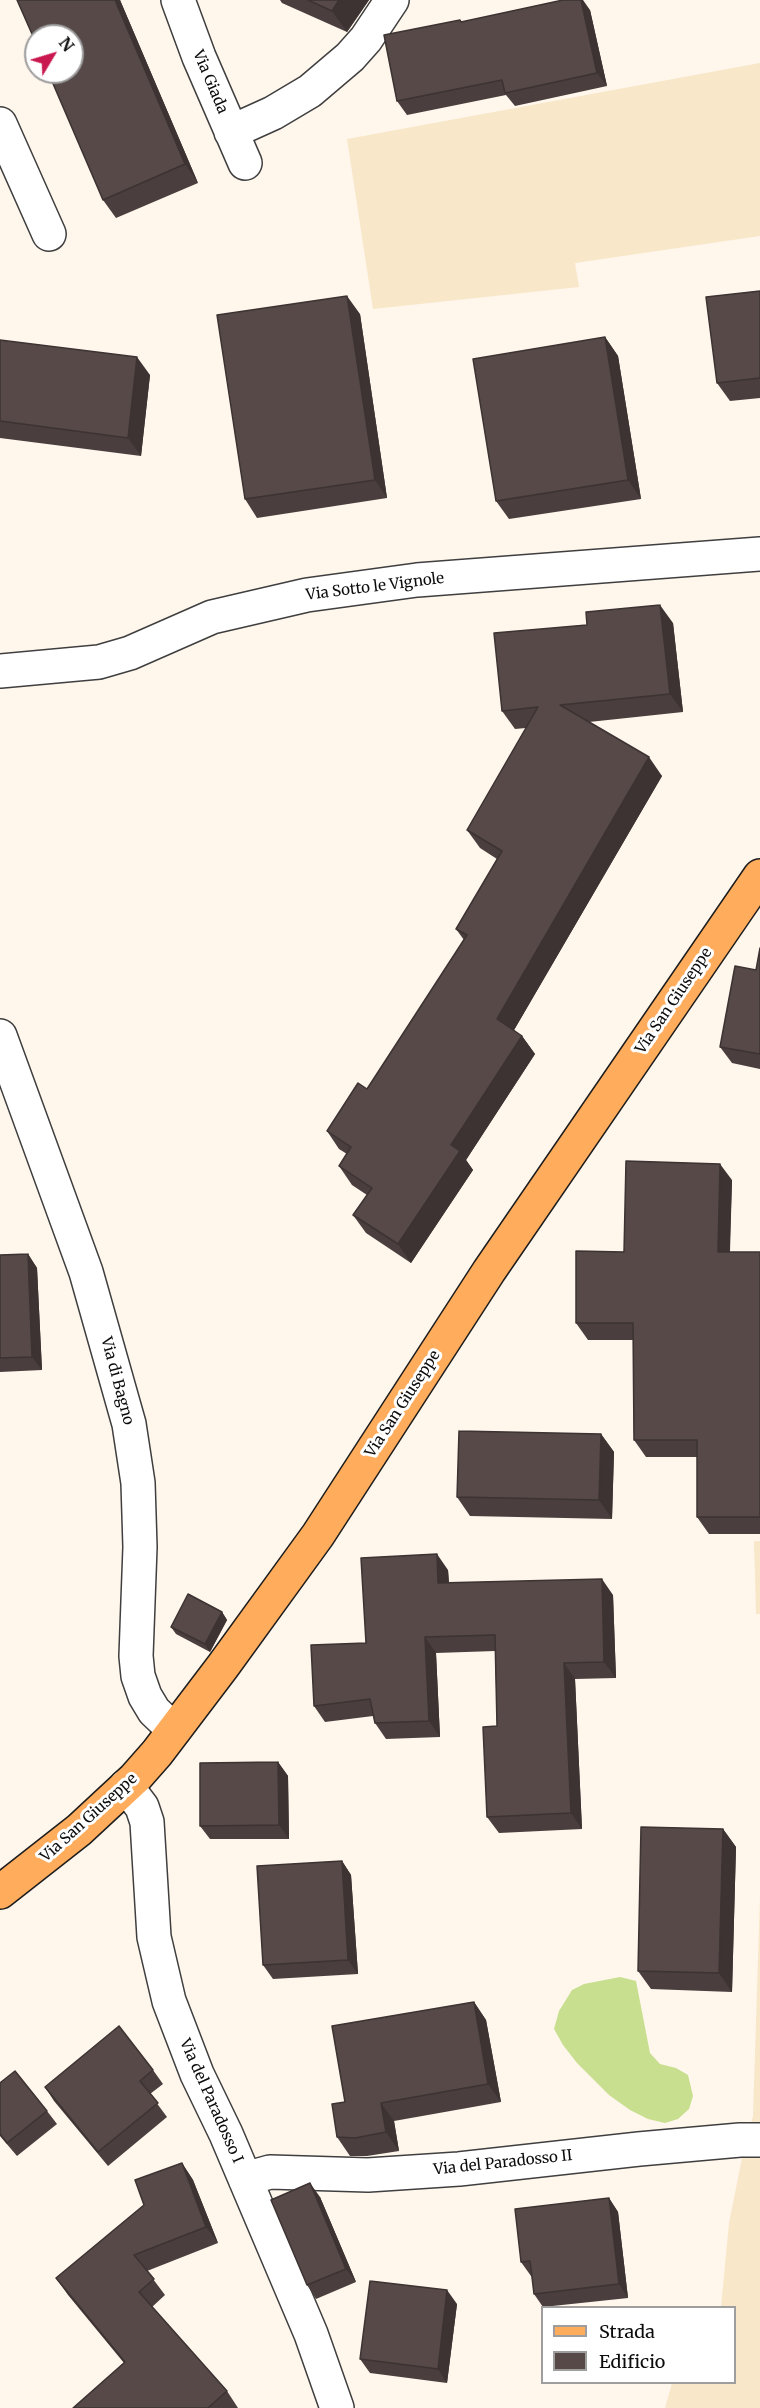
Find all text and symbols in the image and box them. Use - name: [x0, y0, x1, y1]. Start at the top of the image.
- north arrow: [24, 24, 84, 84]
- text: N: [55, 33, 78, 55]
- street label: Via Giada: [189, 48, 231, 116]
- street label: Via Sotto le Vignole: [305, 570, 445, 604]
- street label: Via San Giuseppe: [632, 945, 716, 1057]
- street label: Via di Bagno: [97, 1335, 137, 1427]
- street label: Via San Giuseppe: [362, 1347, 444, 1461]
- street label: Via San Giuseppe: [37, 1770, 141, 1866]
- street label: Via del Paradosso I: [175, 2036, 247, 2166]
- street label: Via del Paradosso II: [433, 2147, 573, 2179]
- legend: [541, 2306, 736, 2384]
- text: Strada: [599, 2320, 655, 2343]
- text: Edificio: [599, 2350, 665, 2373]

